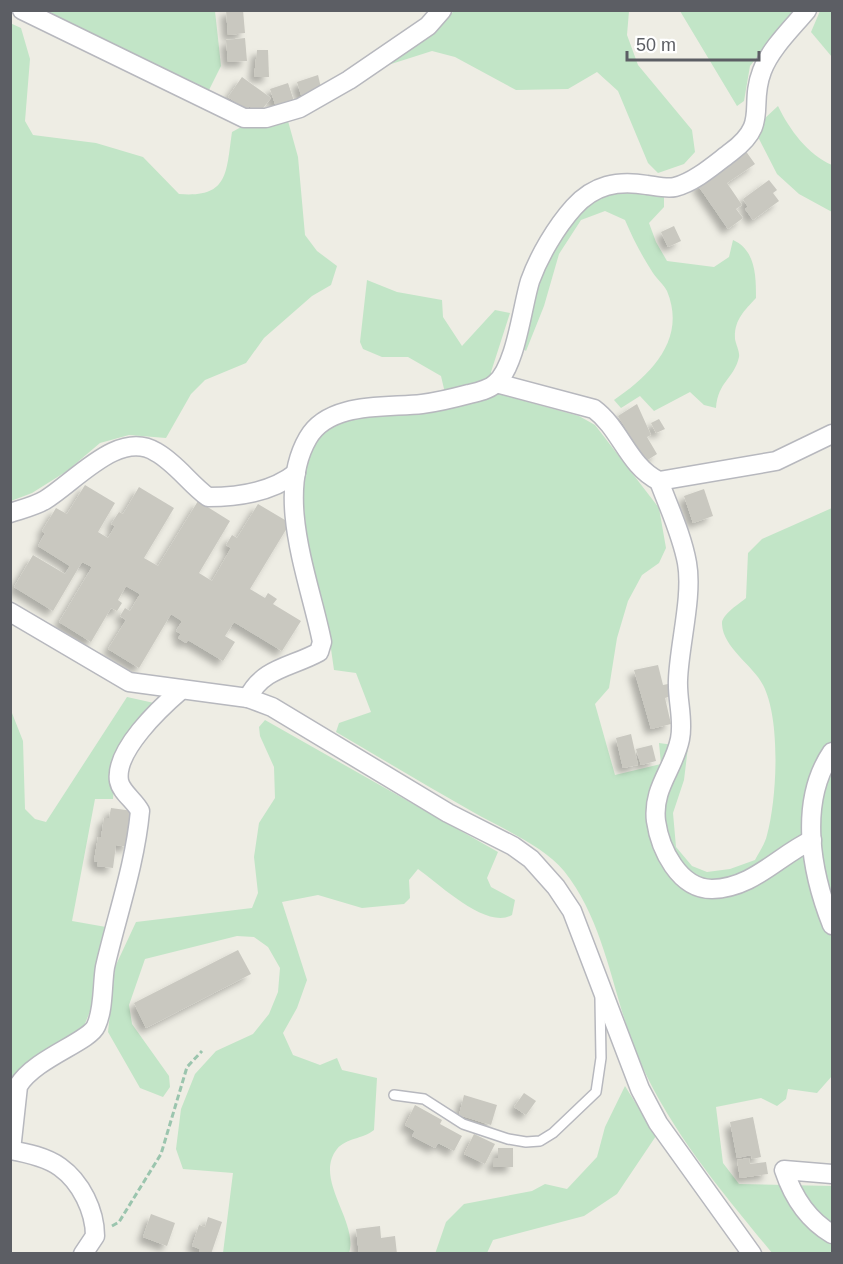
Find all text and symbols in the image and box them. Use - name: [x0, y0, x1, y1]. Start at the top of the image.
- scale bar: [627, 24, 759, 62]
- text: 50 m: [636, 35, 676, 55]

